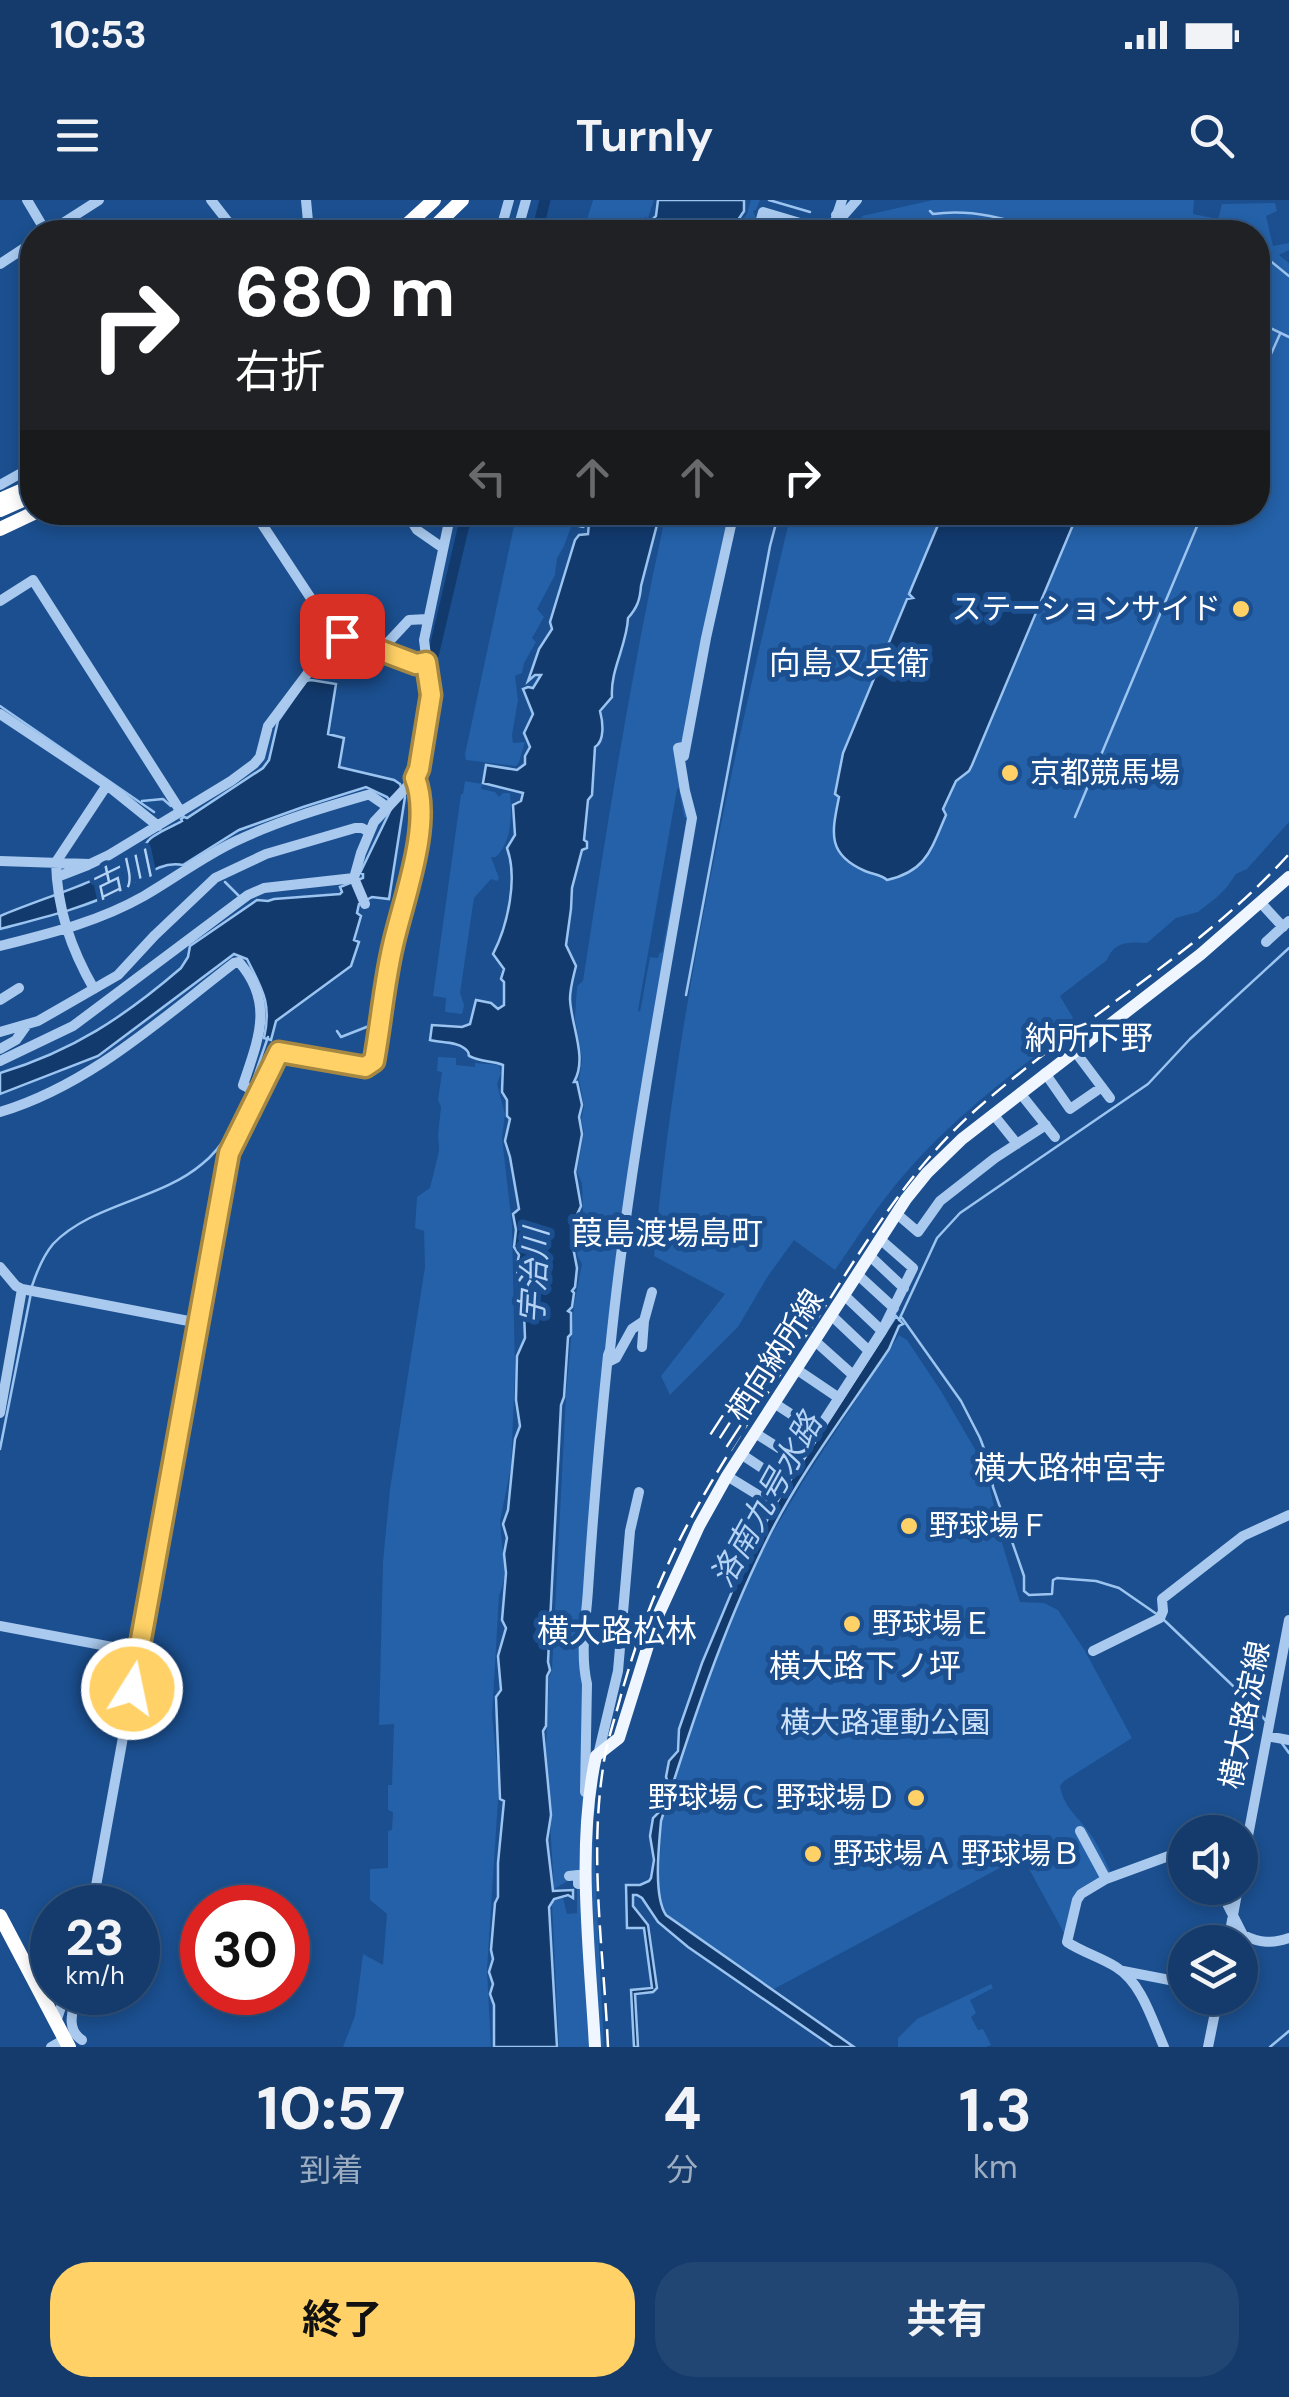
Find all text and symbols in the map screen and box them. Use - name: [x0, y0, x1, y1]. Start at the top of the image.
- text: 10:53: [50, 10, 147, 60]
- text: Turnly: [576, 106, 713, 165]
- icon: menu: [50, 108, 105, 163]
- icon: search: [1184, 108, 1239, 163]
- text: 680 m: [235, 247, 455, 338]
- icon: right: [70, 260, 200, 390]
- text: 右折: [235, 342, 325, 401]
- icon: left: [460, 450, 515, 505]
- icon: ahead: [565, 450, 620, 505]
- icon: ahead: [670, 450, 725, 505]
- icon: right: [775, 450, 830, 505]
- place label: ステーションサイド: [952, 589, 1221, 628]
- pin: [300, 594, 385, 679]
- marker: ステーションサイド: [1230, 598, 1252, 620]
- icon: arrive: [315, 609, 370, 664]
- district label: 向島又兵衛: [769, 642, 929, 684]
- place label: 京都競馬場: [1030, 753, 1180, 792]
- marker: 京都競馬場: [999, 762, 1021, 784]
- water label: 古川: [83, 842, 162, 909]
- district label: 納所下野: [1025, 1017, 1153, 1059]
- district label: 葭島渡場島町: [571, 1212, 763, 1254]
- water label: 宇治川: [511, 1224, 558, 1325]
- street label: 三栖向納所線: [701, 1282, 832, 1454]
- water label: 洛南九号水路: [701, 1403, 832, 1594]
- district label: 横大路神宮寺: [974, 1447, 1166, 1489]
- place label: 野球場Ｆ: [929, 1506, 1049, 1545]
- marker: 野球場Ｆ: [898, 1515, 920, 1537]
- place label: 野球場Ｅ: [872, 1604, 992, 1643]
- district label: 横大路松林: [537, 1610, 697, 1652]
- marker: 野球場Ｅ: [841, 1613, 863, 1635]
- position arrow: [80, 1637, 184, 1741]
- street label: 横大路淀線: [1211, 1638, 1278, 1792]
- district label: 横大路下ノ坪: [769, 1645, 961, 1687]
- park label: 横大路運動公園: [780, 1703, 990, 1742]
- place label: 野球場Ｃ 野球場Ｄ: [648, 1778, 896, 1817]
- marker: 野球場Ｃ 野球場Ｄ: [905, 1787, 927, 1809]
- map controls: [1168, 1815, 1258, 2015]
- button: sound: [1168, 1815, 1258, 1905]
- place label: 野球場Ａ 野球場Ｂ: [833, 1834, 1081, 1873]
- marker: 野球場Ａ 野球場Ｂ: [802, 1843, 824, 1865]
- speed limit sign: 30: [180, 1885, 310, 2015]
- text: 23: [66, 1905, 125, 1971]
- button: layers: [1168, 1925, 1258, 2015]
- text: km/h: [65, 1959, 125, 1992]
- text: 10:57: [257, 2069, 406, 2148]
- text: 4: [663, 2069, 702, 2148]
- text: 1.3: [959, 2071, 1032, 2150]
- text: km: [973, 2146, 1018, 2188]
- text: 到着: [299, 2149, 363, 2191]
- text: 分: [666, 2149, 698, 2191]
- button: 終了: [50, 2262, 635, 2377]
- button: 共有: [655, 2262, 1239, 2377]

